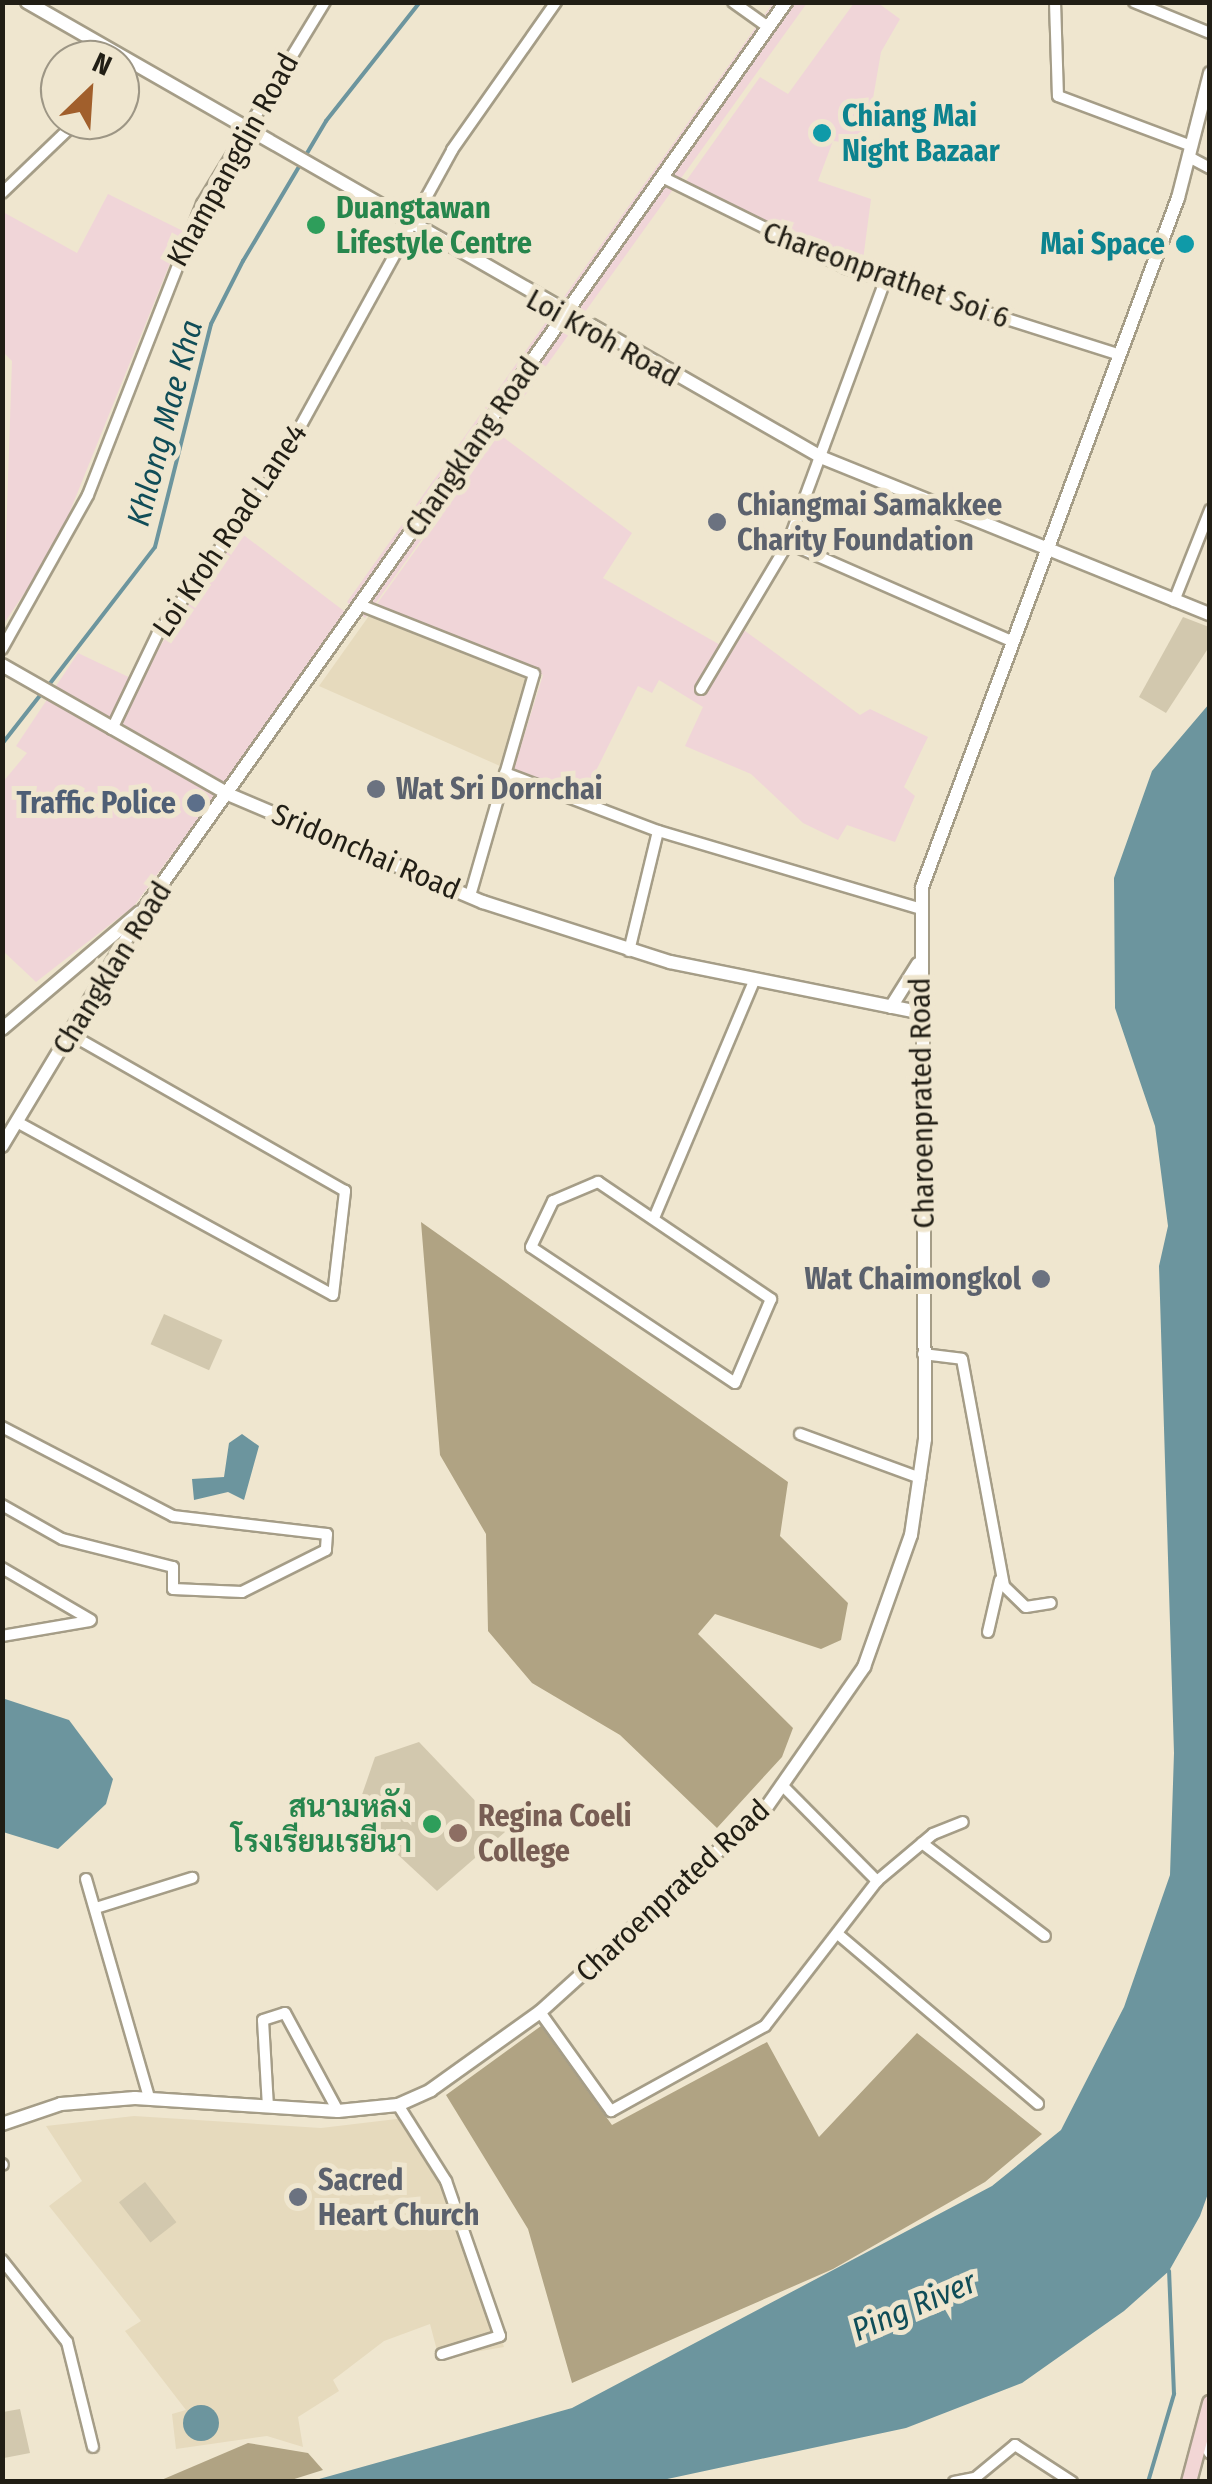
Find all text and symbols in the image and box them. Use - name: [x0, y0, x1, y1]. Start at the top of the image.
- north arrow: [40, 40, 140, 140]
- text: N: [87, 46, 117, 83]
- street label: Khampangdin Road: [160, 47, 306, 273]
- place label: Chiang Mai Night Bazaar: [842, 98, 1000, 168]
- marker: Chiang Mai Night Bazaar: [811, 122, 833, 144]
- place label: Duangtawan Lifestyle Centre: [336, 190, 532, 260]
- marker: Duangtawan Lifestyle Centre: [305, 214, 327, 236]
- street label: Chareonprathet Soi 6: [758, 214, 1014, 336]
- place label: Mai Space: [1040, 226, 1165, 262]
- marker: Mai Space: [1174, 233, 1196, 255]
- street label: Loi Kroh Road: [520, 281, 686, 395]
- water label: Khlong Mae Kha: [119, 316, 211, 530]
- street label: Changklang Road: [397, 350, 547, 544]
- street label: Loi Kroh Road Lane4: [145, 417, 315, 643]
- place label: Chiangmai Samakkee Charity Foundation: [737, 487, 1002, 558]
- marker: Chiangmai Samakkee Charity Foundation: [706, 511, 728, 533]
- place label: Wat Sri Dornchai: [396, 771, 603, 807]
- marker: Wat Sri Dornchai: [365, 778, 387, 800]
- place label: Traffic Police: [16, 785, 176, 821]
- marker: Traffic Police: [185, 792, 207, 814]
- street label: Sridonchai Road: [267, 796, 465, 908]
- street label: Changklan Road: [45, 875, 179, 1061]
- street label: Charoenprated Road: [902, 977, 942, 1229]
- place label: Wat Chaimongkol: [805, 1261, 1021, 1297]
- marker: Wat Chaimongkol: [1030, 1268, 1052, 1290]
- place label: สนามหลัง โรงเรียนเรยีนา: [231, 1789, 412, 1860]
- street label: Charoenprated Road: [569, 1792, 777, 1990]
- place label: Regina Coeli College: [478, 1798, 631, 1868]
- marker: สนามหลัง โรงเรียนเรยีนา: [421, 1813, 443, 1835]
- marker: Regina Coeli College: [447, 1822, 469, 1844]
- place label: Sacred Heart Church: [318, 2162, 479, 2232]
- marker: Sacred Heart Church: [287, 2186, 309, 2208]
- water label: Ping River: [846, 2263, 982, 2349]

